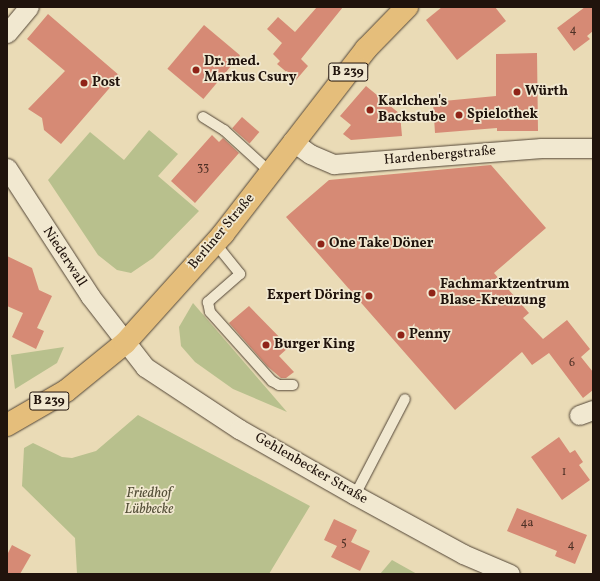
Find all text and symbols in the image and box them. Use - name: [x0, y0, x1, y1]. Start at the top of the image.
- house number: 4: [569, 24, 577, 38]
- place label: Dr. med. Markus Csury: [204, 54, 297, 86]
- road number: B 239: [328, 61, 368, 83]
- marker: Dr. med. Markus Csury: [191, 65, 201, 75]
- place label: Post: [92, 75, 120, 91]
- marker: Post: [79, 78, 89, 88]
- place label: Würth: [525, 84, 568, 100]
- marker: Würth: [512, 87, 522, 97]
- place label: Karlchen's Backstube: [378, 94, 447, 126]
- marker: Karlchen's Backstube: [365, 105, 375, 115]
- place label: Spielothek: [467, 107, 538, 123]
- marker: Spielothek: [454, 110, 464, 120]
- street label: Hardenbergstraße: [383, 143, 497, 169]
- house number: 33: [197, 162, 209, 176]
- street label: Berliner Straße: [185, 191, 259, 273]
- street label: Niederwall: [38, 224, 90, 290]
- place label: One Take Döner: [329, 236, 434, 252]
- marker: One Take Döner: [316, 239, 326, 249]
- place label: Fachmarktzentrum Blase-Kreuzung: [440, 277, 570, 310]
- place label: Expert Döring: [267, 288, 361, 304]
- marker: Fachmarktzentrum Blase-Kreuzung: [427, 288, 437, 298]
- marker: Expert Döring: [364, 291, 374, 301]
- place label: Penny: [409, 327, 450, 343]
- marker: Penny: [396, 330, 406, 340]
- place label: Burger King: [274, 337, 355, 353]
- marker: Burger King: [261, 340, 271, 350]
- house number: 6: [569, 357, 575, 371]
- road number: B 239: [29, 390, 69, 412]
- street label: Gehlenbecker Straße: [251, 430, 371, 508]
- house number: 1: [562, 466, 566, 480]
- park label: Friedhof Lübbecke: [125, 486, 173, 518]
- house number: 4a: [520, 517, 534, 531]
- house number: 5: [341, 537, 347, 551]
- house number: 4: [567, 539, 575, 553]

